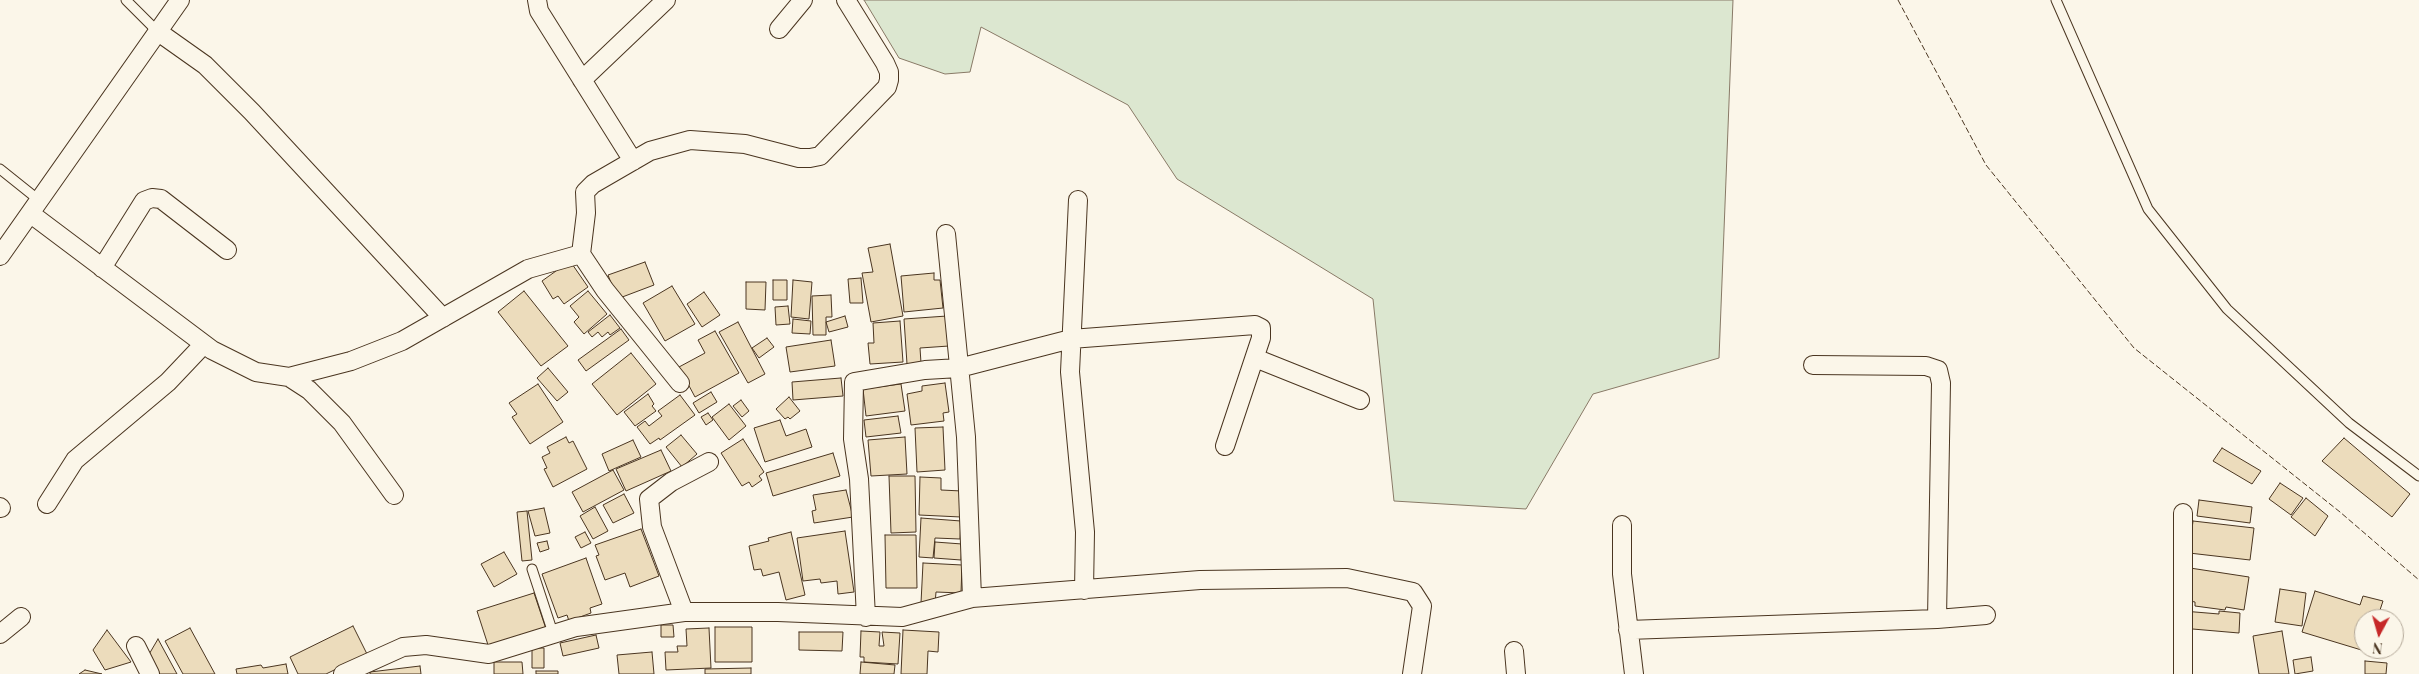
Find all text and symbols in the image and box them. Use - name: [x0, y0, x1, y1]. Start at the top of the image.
- north arrow: [2354, 609, 2404, 659]
- text: N: [2371, 638, 2384, 658]

